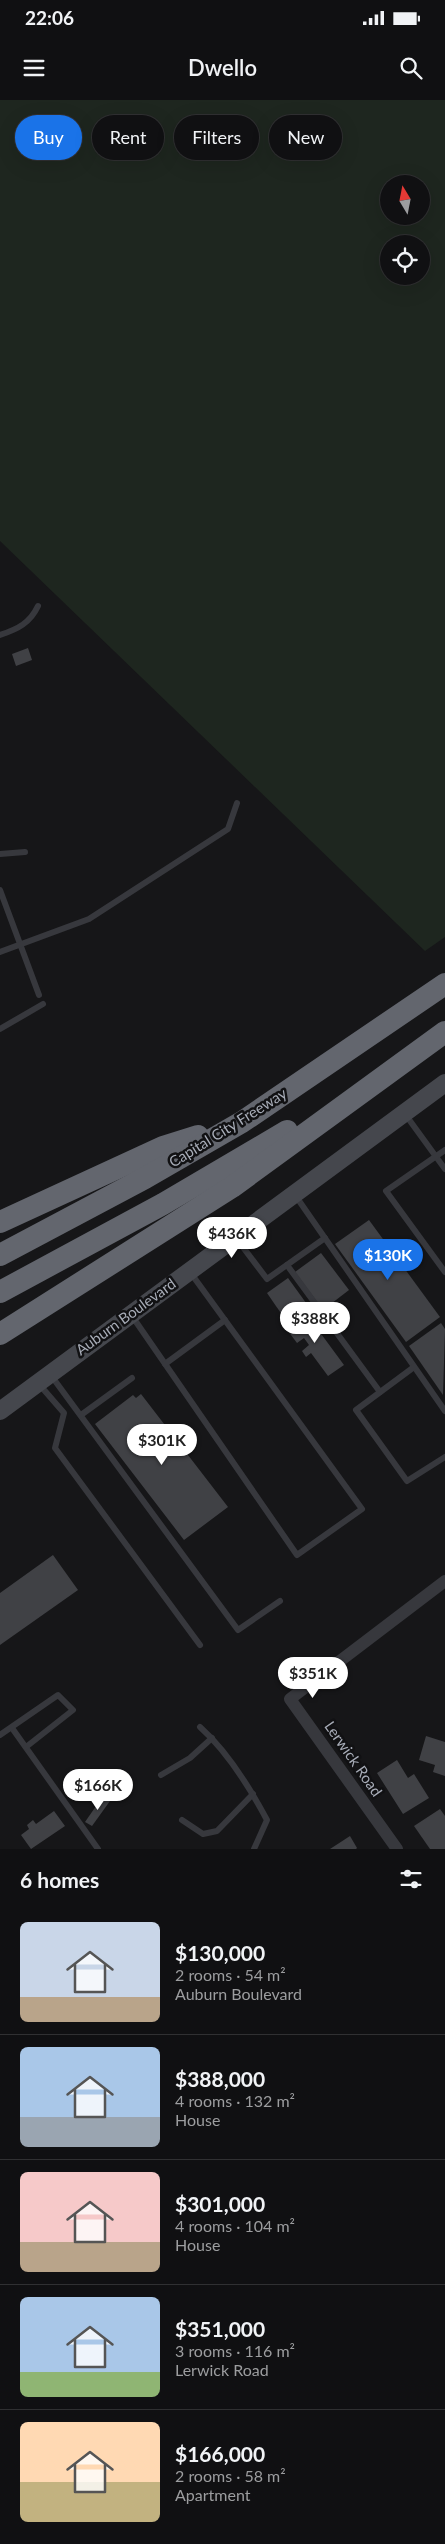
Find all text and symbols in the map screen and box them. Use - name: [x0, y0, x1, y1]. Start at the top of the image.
- text: 22:06: [25, 6, 74, 29]
- icon: menu: [20, 54, 48, 82]
- text: Dwello: [188, 54, 257, 81]
- icon: search: [397, 54, 425, 82]
- chip: Buy: [15, 115, 82, 160]
- chip: Rent: [92, 115, 164, 160]
- chip: Filters: [174, 115, 259, 160]
- chip: New: [269, 115, 342, 160]
- north arrow: [380, 175, 430, 225]
- map controls: [380, 175, 430, 285]
- button: locate: [380, 235, 430, 285]
- street label: Capital City Freeway: [165, 1084, 290, 1171]
- pin: $436K: [197, 1216, 267, 1259]
- text: $436K: [208, 1223, 256, 1242]
- pin: $130K: [353, 1238, 423, 1281]
- text: $130K: [364, 1245, 412, 1264]
- street label: Auburn Boulevard: [72, 1274, 179, 1358]
- pin: $388K: [280, 1302, 350, 1344]
- text: $388K: [291, 1308, 339, 1327]
- pin: $301K: [127, 1424, 197, 1466]
- text: $301K: [138, 1430, 186, 1449]
- pin: $351K: [278, 1656, 348, 1699]
- text: $351K: [289, 1663, 337, 1682]
- street label: Lerwick Road: [321, 1717, 386, 1800]
- pin: $166K: [63, 1768, 133, 1811]
- text: $166K: [74, 1775, 122, 1794]
- icon: filters: [397, 1865, 425, 1893]
- text: 6 homes: [20, 1867, 99, 1892]
- text: $130,000: [175, 1940, 265, 1965]
- icon: home: [60, 1942, 120, 2002]
- text: 2 rooms · 54 m²: [175, 1965, 286, 1984]
- text: Auburn Boulevard: [175, 1984, 302, 2003]
- text: $388,000: [175, 2066, 265, 2091]
- icon: home: [60, 2067, 120, 2127]
- text: 4 rooms · 132 m²: [175, 2091, 295, 2110]
- text: House: [175, 2110, 220, 2129]
- text: $301,000: [175, 2191, 265, 2216]
- icon: home: [60, 2192, 120, 2252]
- text: 4 rooms · 104 m²: [175, 2216, 295, 2235]
- text: House: [175, 2235, 220, 2254]
- text: $351,000: [175, 2316, 265, 2341]
- icon: home: [60, 2317, 120, 2377]
- text: 3 rooms · 116 m²: [175, 2341, 295, 2360]
- text: Lerwick Road: [175, 2360, 269, 2379]
- text: $166,000: [175, 2441, 265, 2466]
- icon: home: [60, 2442, 120, 2502]
- text: 2 rooms · 58 m²: [175, 2466, 286, 2485]
- text: Apartment: [175, 2485, 250, 2504]

